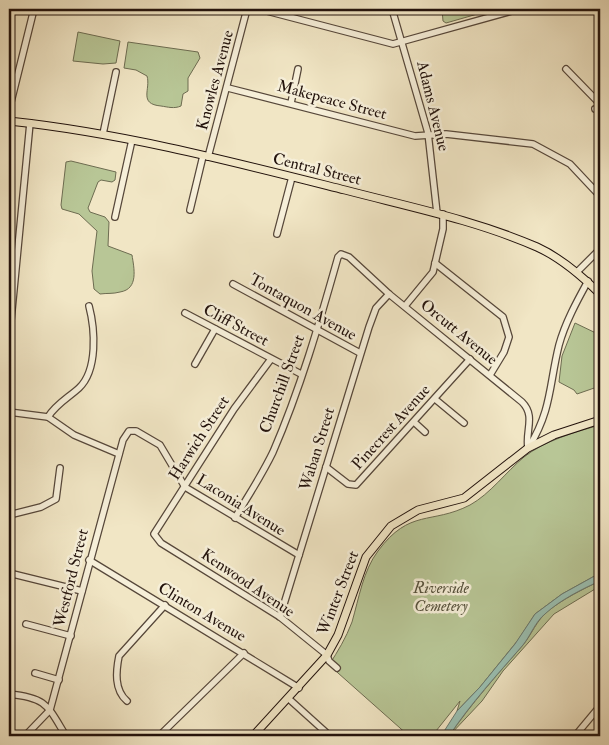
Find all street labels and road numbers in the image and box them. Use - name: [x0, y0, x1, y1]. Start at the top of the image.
- street label: Knowles Avenue: [192, 28, 238, 132]
- street label: Adams Avenue: [412, 58, 454, 153]
- street label: Makepeace Street: [275, 76, 389, 125]
- street label: Central Street: [271, 148, 363, 190]
- street label: Tontaquon Avenue: [246, 269, 360, 345]
- street label: Orcutt Avenue: [416, 295, 502, 369]
- street label: Cliff Street: [200, 299, 272, 351]
- street label: Churchill Street: [255, 332, 309, 436]
- street label: Pinecrest Avenue: [347, 380, 435, 474]
- street label: Harwich Street: [164, 392, 234, 484]
- street label: Waban Street: [295, 405, 339, 494]
- street label: Laconia Avenue: [193, 470, 289, 540]
- street label: Westford Street: [49, 527, 93, 630]
- street label: Kenwood Avenue: [197, 544, 299, 622]
- street label: Winter Street: [312, 548, 363, 639]
- street label: Clinton Avenue: [154, 578, 250, 646]

